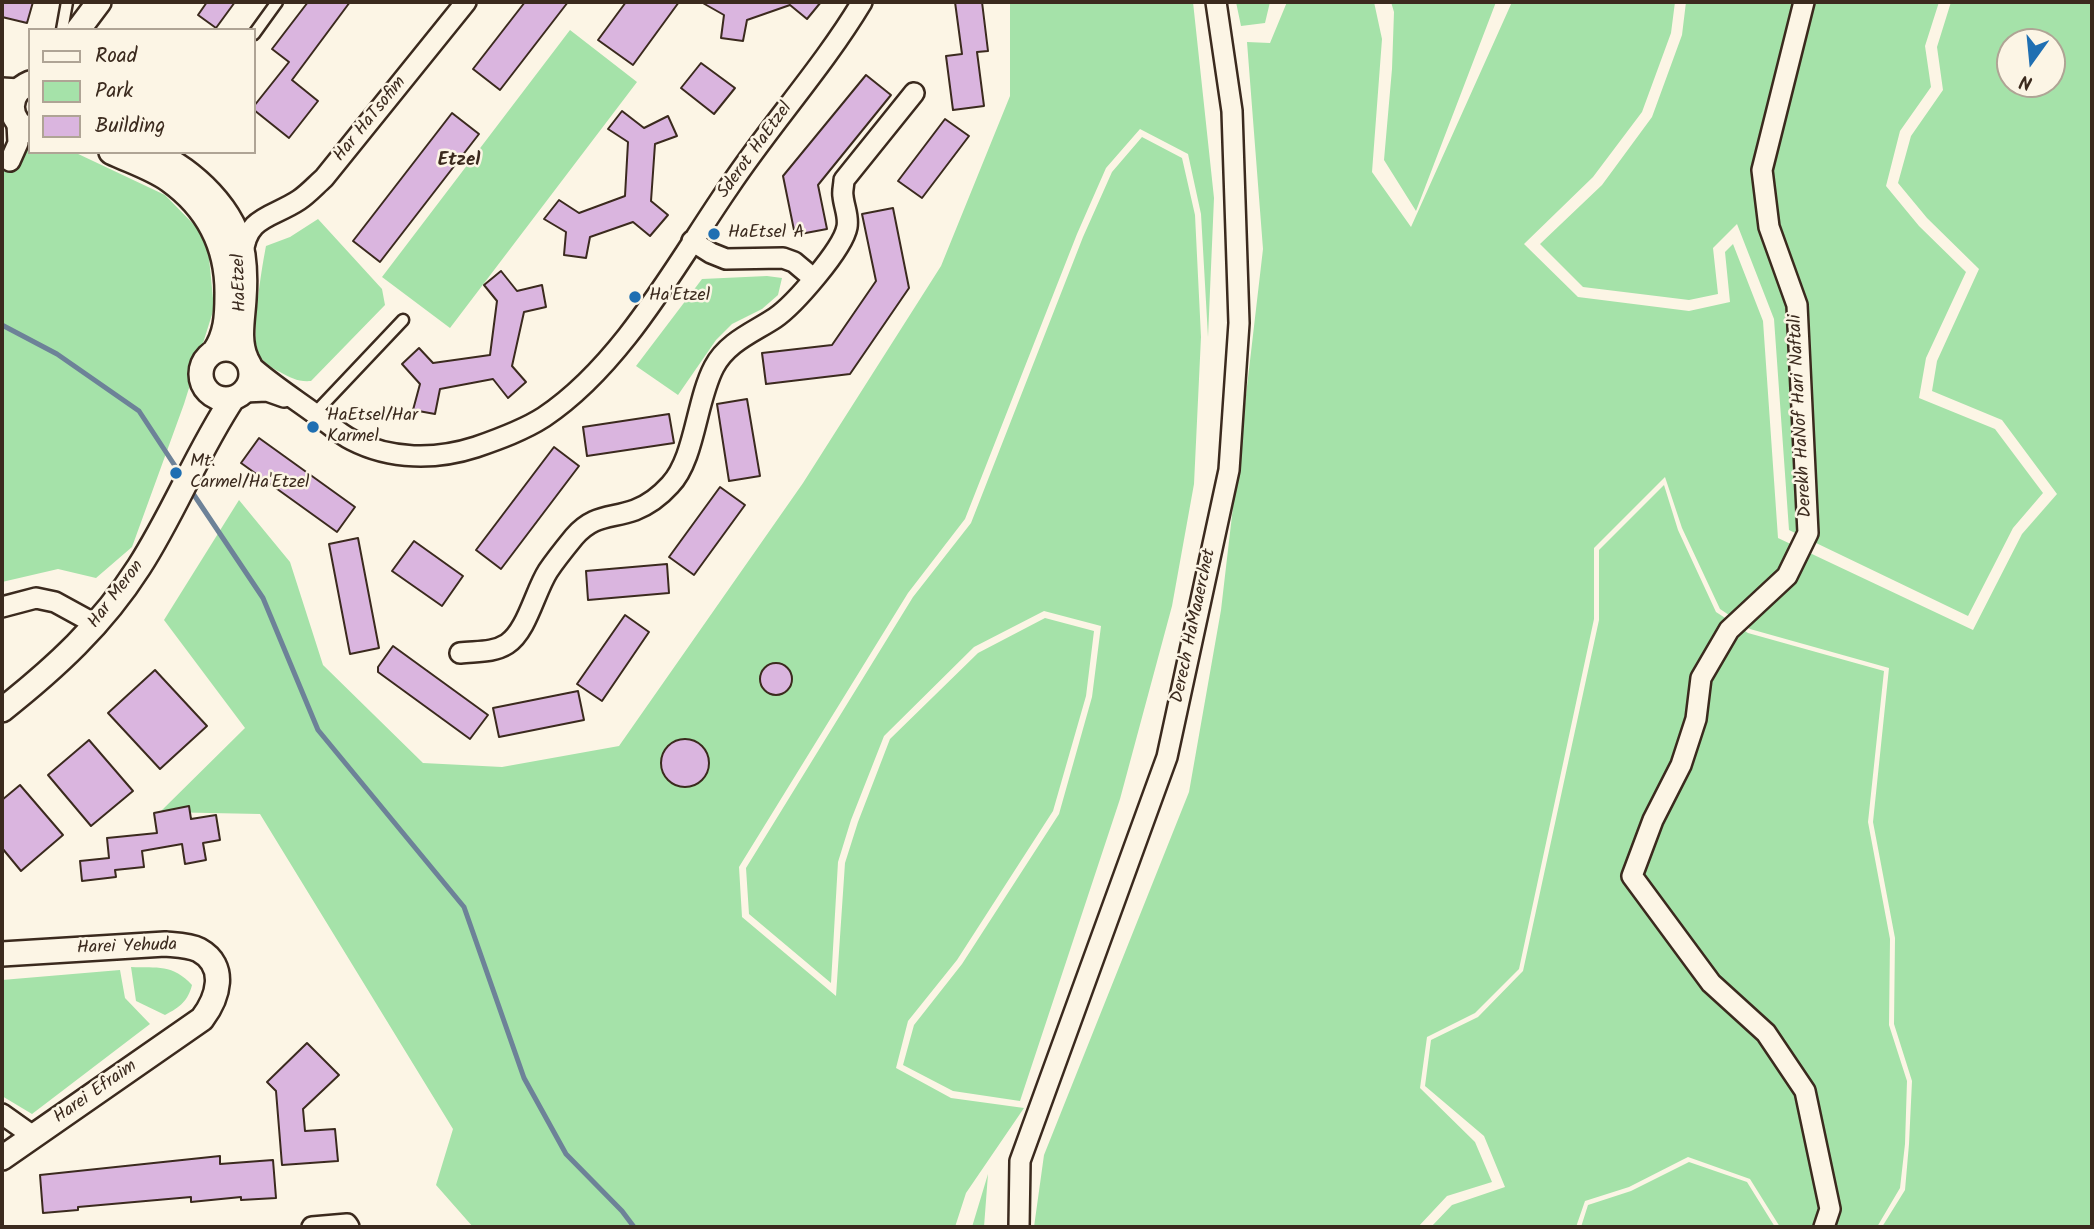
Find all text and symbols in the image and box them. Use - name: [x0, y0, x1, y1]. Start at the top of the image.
- legend: [28, 28, 256, 154]
- north arrow: [1996, 28, 2066, 98]
- text: Road: [95, 40, 137, 73]
- text: N: [2016, 65, 2036, 97]
- street label: Har HaTsofim: [330, 73, 412, 167]
- text: Park: [95, 75, 133, 108]
- street label: Sderot HaEtzel: [714, 99, 798, 203]
- text: Building: [95, 110, 165, 143]
- district label: Etzel: [438, 151, 480, 173]
- place label: HaEtsel A: [728, 223, 804, 245]
- marker: HaEtsel A: [706, 226, 722, 242]
- street label: HaEtzel: [229, 253, 253, 313]
- place label: Ha'Etzel: [649, 286, 710, 308]
- marker: Ha'Etzel: [627, 289, 643, 305]
- street label: Derekh HaNof Hari Naftali: [1786, 314, 1818, 518]
- place label: HaEtsel/Har Karmel: [327, 406, 418, 448]
- marker: HaEtsel/Har Karmel: [305, 419, 321, 435]
- place label: Mt. Carmel/Ha'Etzel: [190, 452, 309, 494]
- marker: Mt. Carmel/Ha'Etzel: [168, 465, 184, 481]
- street label: Derech HaMaaerchet: [1168, 547, 1222, 705]
- street label: Har Meron: [84, 557, 150, 633]
- street label: Harei Yehuda: [77, 935, 177, 961]
- street label: Harei Efraim: [50, 1057, 142, 1129]

